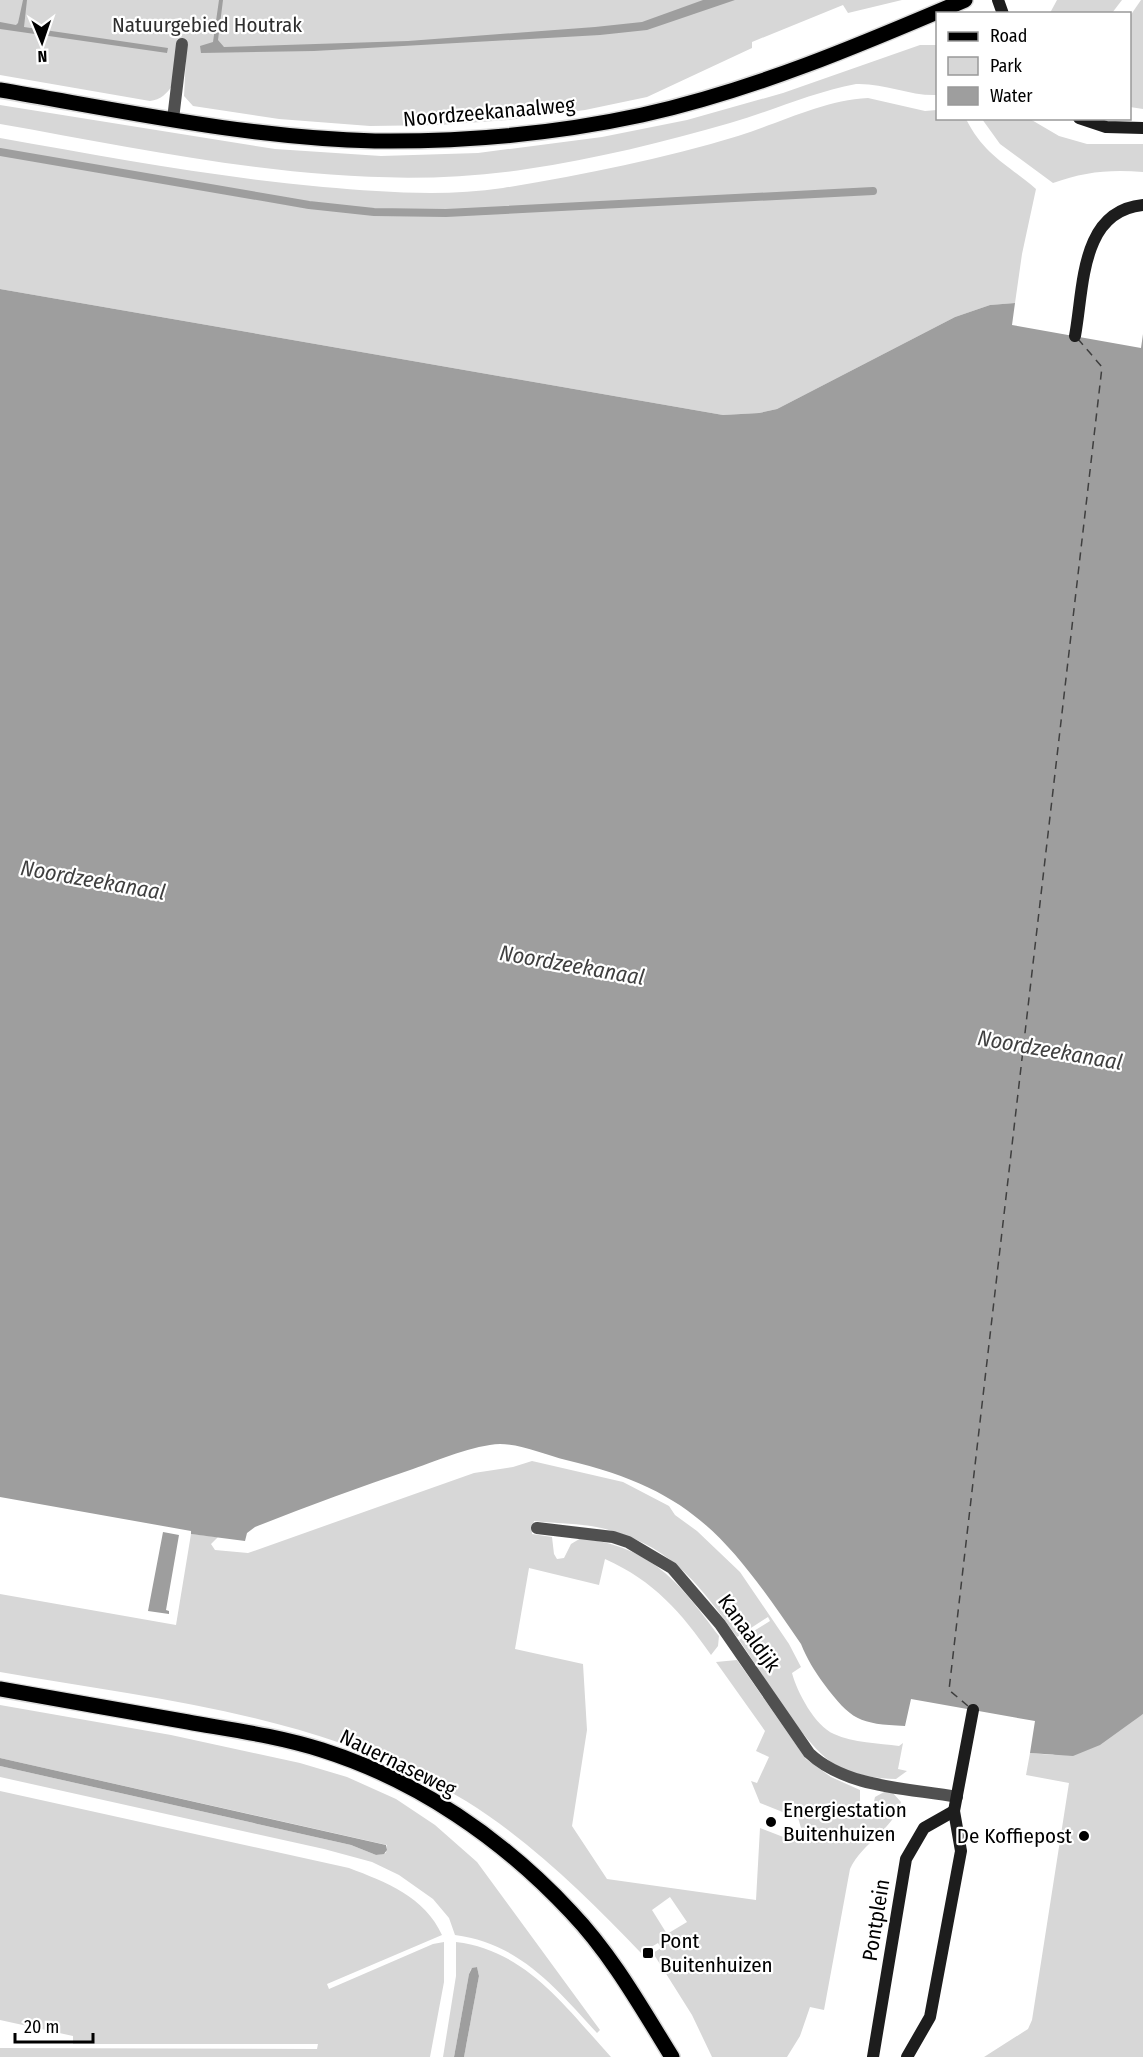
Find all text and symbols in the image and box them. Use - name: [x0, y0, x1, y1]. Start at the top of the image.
- north arrow: [12, 12, 72, 72]
- park label: Natuurgebied Houtrak: [112, 12, 302, 38]
- legend: [936, 12, 1131, 120]
- text: Road: [990, 25, 1027, 47]
- text: N: [37, 47, 48, 66]
- text: Park: [990, 55, 1023, 77]
- text: Water: [990, 85, 1033, 107]
- street label: Noordzeekanaalweg: [402, 92, 576, 132]
- water label: Noordzeekanaal: [18, 854, 168, 906]
- water label: Noordzeekanaal: [497, 939, 647, 991]
- water label: Noordzeekanaal: [975, 1024, 1125, 1076]
- street label: Kanaaldijk: [712, 1589, 786, 1677]
- street label: Nauernaseweg: [336, 1724, 461, 1802]
- place label: Energiestation Buitenhuizen: [783, 1797, 907, 1847]
- marker: Energiestation Buitenhuizen: [764, 1815, 778, 1829]
- place label: De Koffiepost: [957, 1823, 1072, 1849]
- marker: De Koffiepost: [1077, 1829, 1091, 1843]
- street label: Pontplein: [857, 1877, 895, 1963]
- place label: Pont Buitenhuizen: [660, 1928, 773, 1978]
- marker: Pont Buitenhuizen: [641, 1946, 655, 1960]
- scale bar: [15, 2006, 93, 2044]
- text: 20 m: [24, 2016, 59, 2038]

